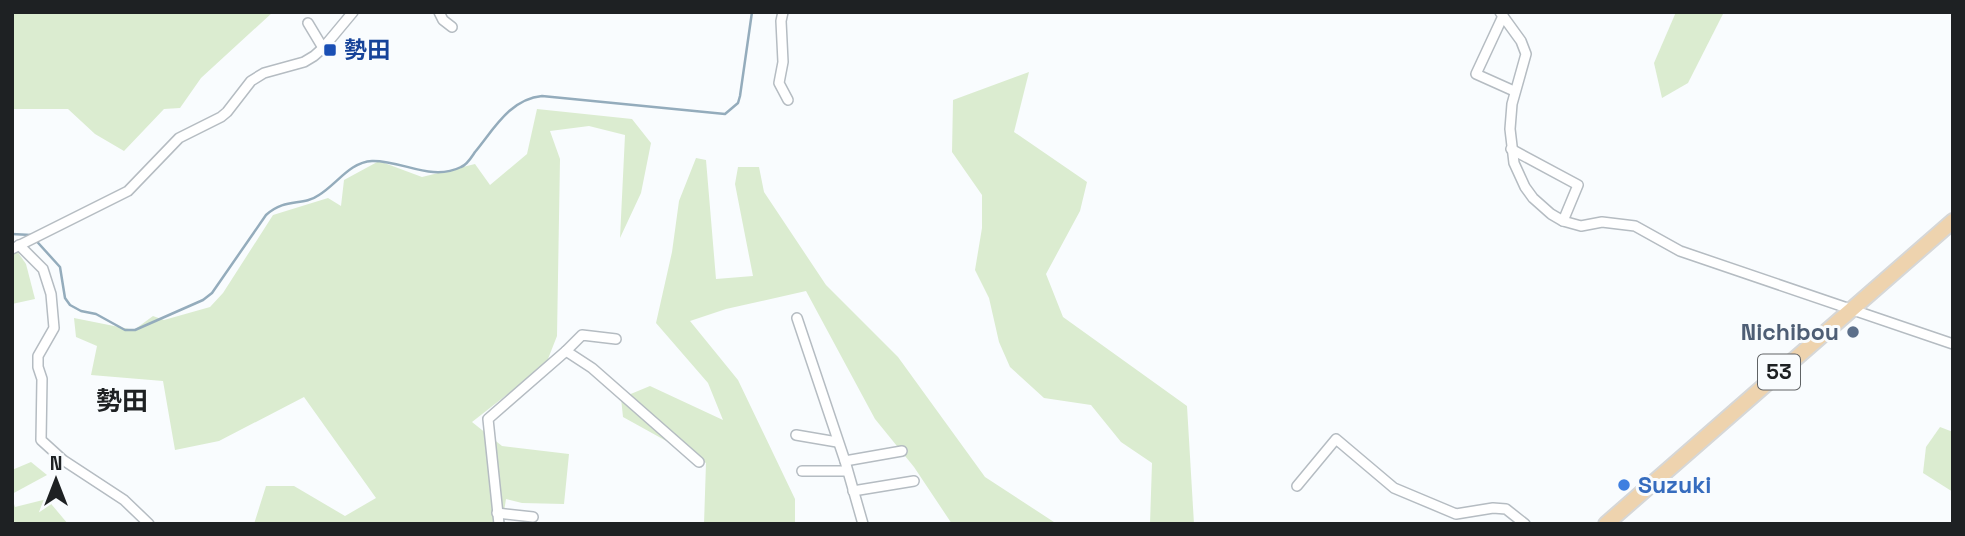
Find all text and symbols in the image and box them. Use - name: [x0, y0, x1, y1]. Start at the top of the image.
- place label: 勢田: [344, 35, 390, 65]
- marker: 勢田: [322, 42, 338, 58]
- place label: Nichibou: [1741, 317, 1839, 347]
- marker: Nichibou: [1845, 324, 1861, 340]
- road number: 53: [1758, 354, 1800, 390]
- district label: 勢田: [96, 384, 148, 418]
- north arrow: [21, 445, 91, 515]
- text: N: [50, 451, 62, 476]
- place label: Suzuki: [1638, 470, 1711, 500]
- marker: Suzuki: [1616, 477, 1632, 493]

